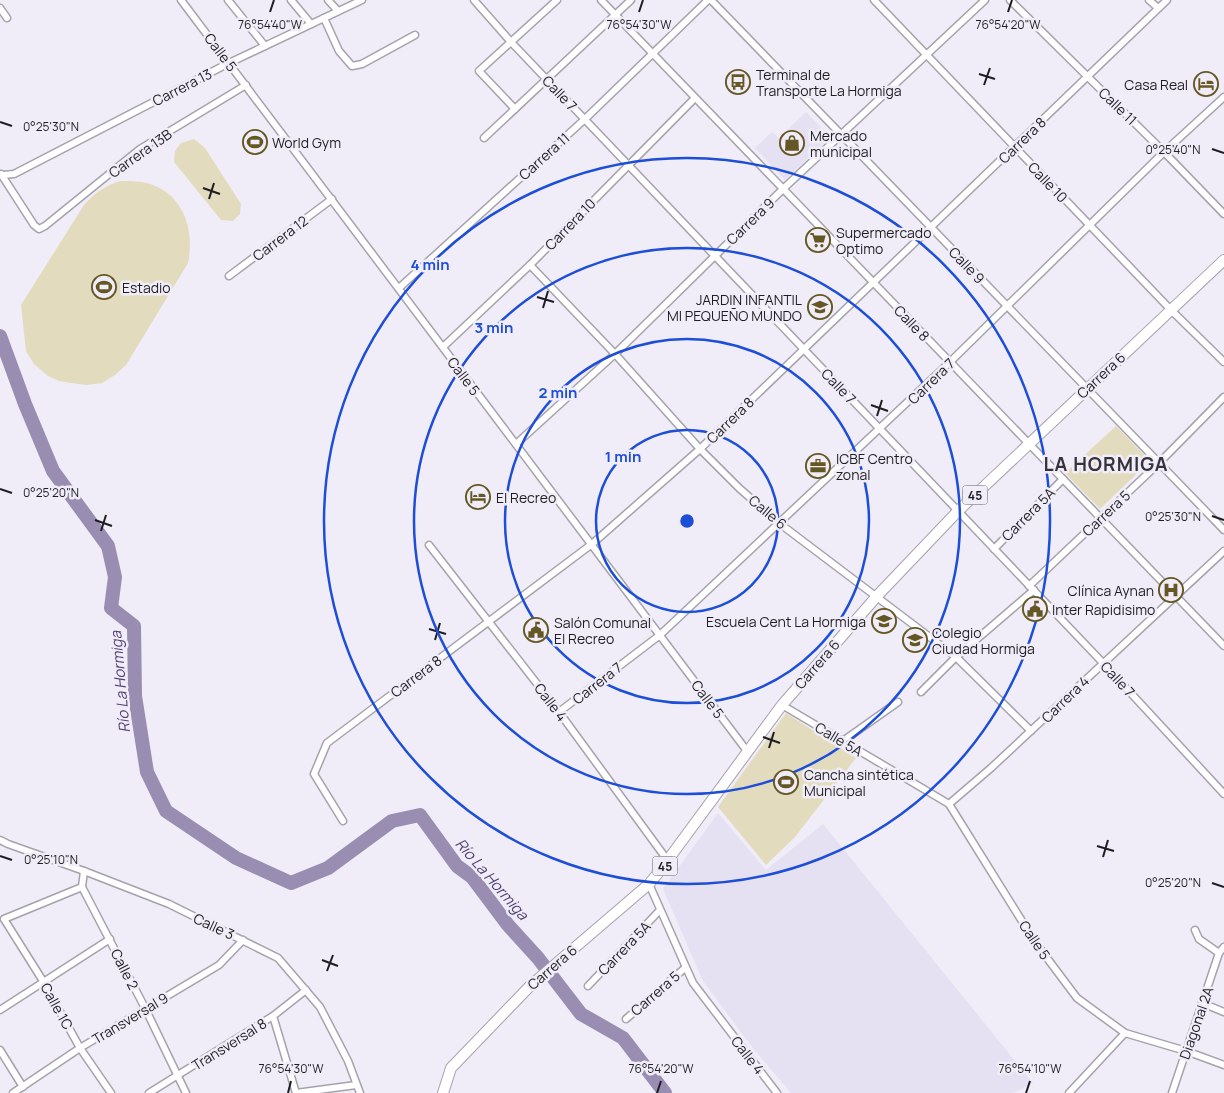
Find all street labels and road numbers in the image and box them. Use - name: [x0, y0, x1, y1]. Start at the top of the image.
- street label: Calle 5: [200, 29, 242, 75]
- street label: Carrera 13: [149, 64, 215, 110]
- street label: Calle 7: [538, 71, 582, 115]
- street label: Calle 11: [1095, 83, 1141, 129]
- street label: Carrera 8: [994, 113, 1050, 167]
- street label: Carrera 13B: [105, 124, 176, 182]
- street label: Carrera 11: [515, 128, 573, 184]
- street label: Calle 10: [1024, 158, 1072, 206]
- street label: Carrera 9: [722, 193, 778, 249]
- street label: Carrera 10: [540, 194, 600, 254]
- street label: Carrera 12: [248, 211, 312, 265]
- street label: Calle 9: [945, 243, 989, 287]
- street label: Calle 8: [890, 301, 934, 345]
- street label: Carrera 6: [1073, 348, 1129, 402]
- street label: Calle 5: [443, 353, 485, 399]
- street label: Carrera 7: [903, 354, 959, 408]
- street label: Calle 7: [817, 364, 861, 408]
- street label: Carrera 8: [702, 393, 758, 447]
- street label: Carrera 5A: [997, 483, 1059, 545]
- road number: 45: [962, 486, 988, 504]
- street label: Carrera 5: [1078, 486, 1134, 540]
- street label: Calle 6: [745, 491, 791, 533]
- street label: Carrera 6: [790, 635, 844, 693]
- street label: Carrera 8: [387, 651, 445, 701]
- street label: Calle 7: [1097, 657, 1139, 701]
- street label: Carrera 7: [568, 658, 626, 708]
- street label: Carrera 4: [1037, 671, 1093, 727]
- street label: Calle 5: [687, 676, 729, 722]
- street label: Calle 4: [530, 679, 572, 725]
- street label: Calle 5A: [812, 717, 866, 761]
- road number: 45: [652, 856, 678, 876]
- street label: Calle 3: [190, 908, 238, 944]
- street label: Carrera 5A: [593, 917, 655, 979]
- street label: Calle 5: [1015, 917, 1055, 963]
- street label: Carrera 6: [523, 940, 581, 994]
- street label: Calle 2: [107, 945, 143, 993]
- street label: Carrera 5: [626, 966, 684, 1020]
- street label: Calle 1C: [36, 979, 78, 1033]
- street label: Diagonal 2A: [1175, 984, 1217, 1062]
- street label: Transversal 9: [89, 988, 171, 1048]
- street label: Transversal 8: [188, 1014, 270, 1074]
- street label: Calle 4: [727, 1032, 769, 1078]

